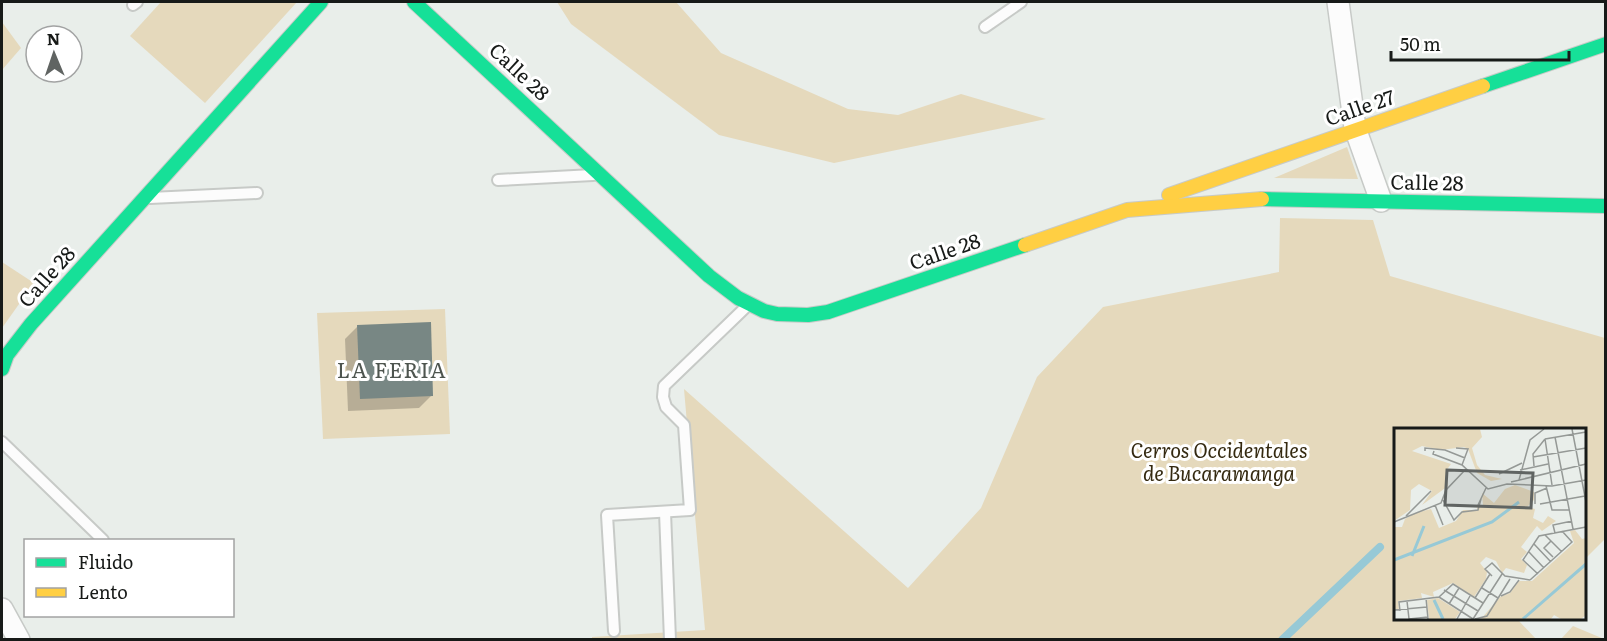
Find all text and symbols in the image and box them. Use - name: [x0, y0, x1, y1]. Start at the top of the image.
- north arrow: [24, 24, 84, 84]
- scale bar: [1391, 24, 1570, 62]
- text: N: [46, 26, 61, 50]
- text: 50 m: [1400, 30, 1441, 57]
- street label: Calle 28: [483, 35, 557, 107]
- street label: Calle 27: [1320, 80, 1398, 132]
- street label: Calle 28: [1390, 165, 1464, 197]
- street label: Calle 28: [905, 224, 984, 276]
- street label: Calle 28: [10, 238, 81, 313]
- district label: LA FERIA: [337, 353, 447, 384]
- inset map: [1394, 428, 1586, 620]
- park label: Cerros Occidentales de Bucaramanga: [1131, 434, 1307, 487]
- legend: [24, 539, 234, 617]
- text: Fluido: [78, 548, 133, 575]
- text: Lento: [78, 578, 128, 605]

